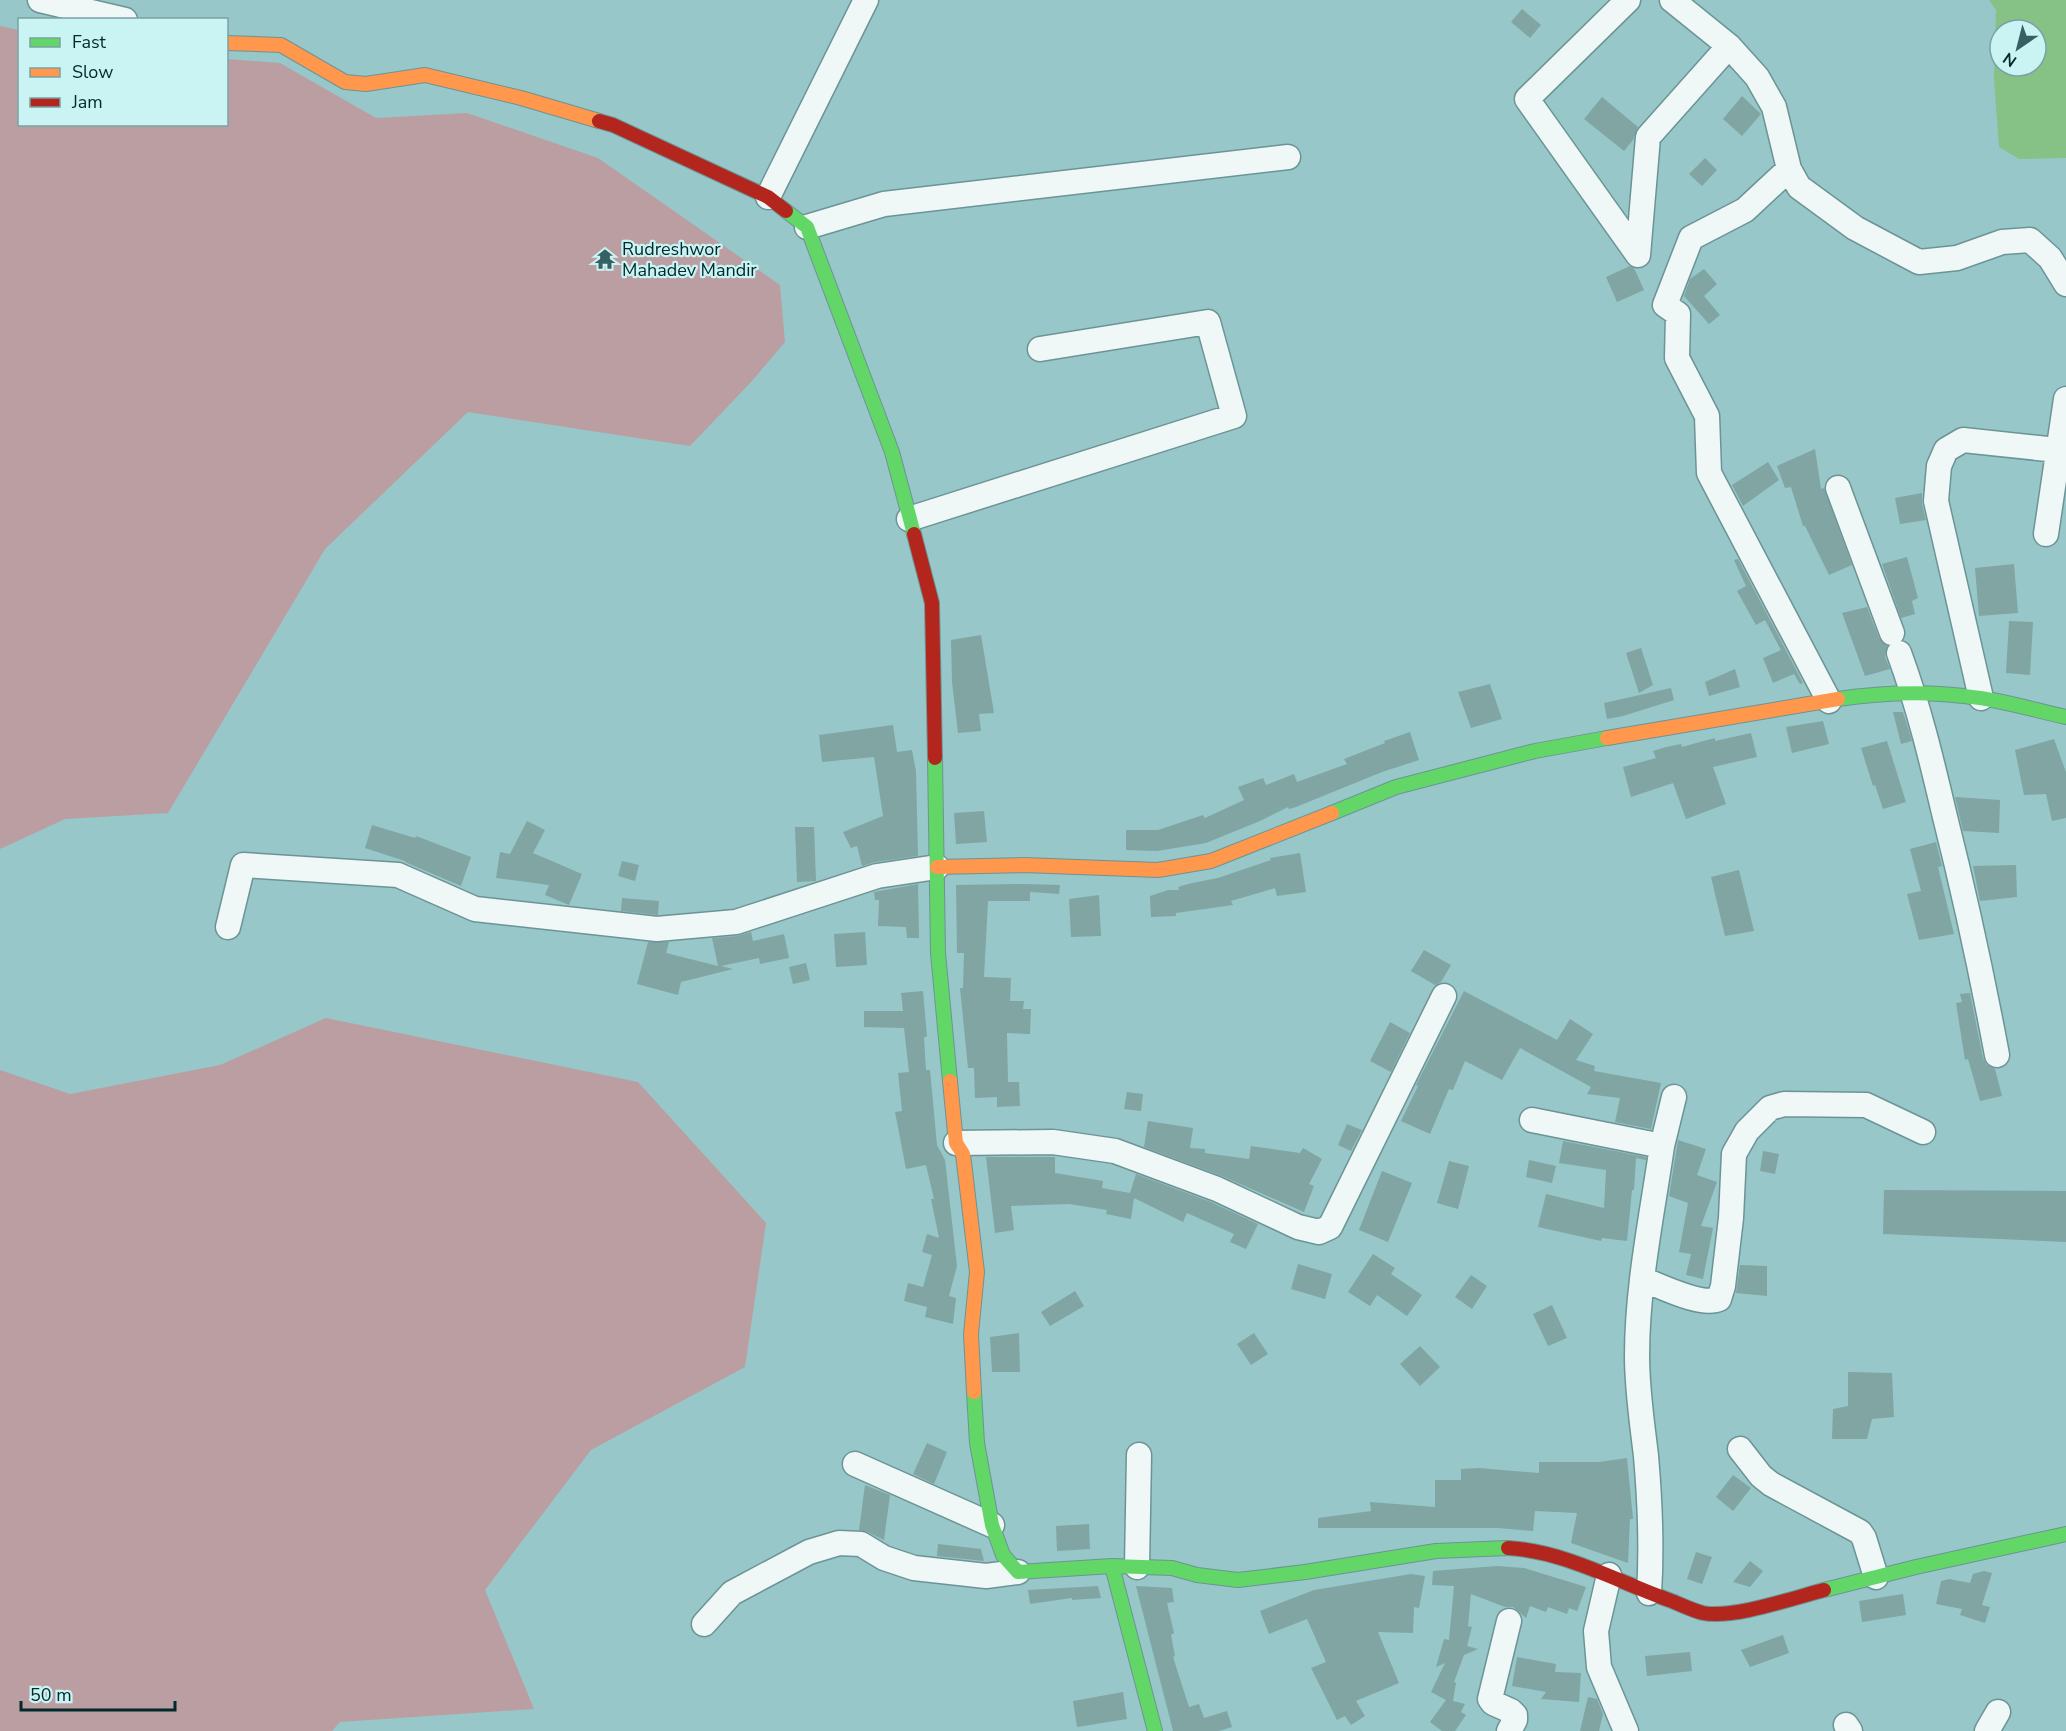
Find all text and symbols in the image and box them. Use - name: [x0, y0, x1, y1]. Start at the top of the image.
- legend: [18, 18, 228, 126]
- north arrow: [1988, 18, 2048, 78]
- text: Fast: [72, 30, 107, 54]
- text: N: [1999, 47, 2021, 72]
- text: Slow: [72, 60, 113, 84]
- text: Jam: [71, 90, 103, 114]
- place label: Rudreshwor Mahadev Mandir: [622, 237, 757, 282]
- temple icon: Rudreshwor Mahadev Mandir: [593, 247, 617, 271]
- scale bar: [21, 1674, 176, 1712]
- text: 50 m: [30, 1683, 72, 1707]

